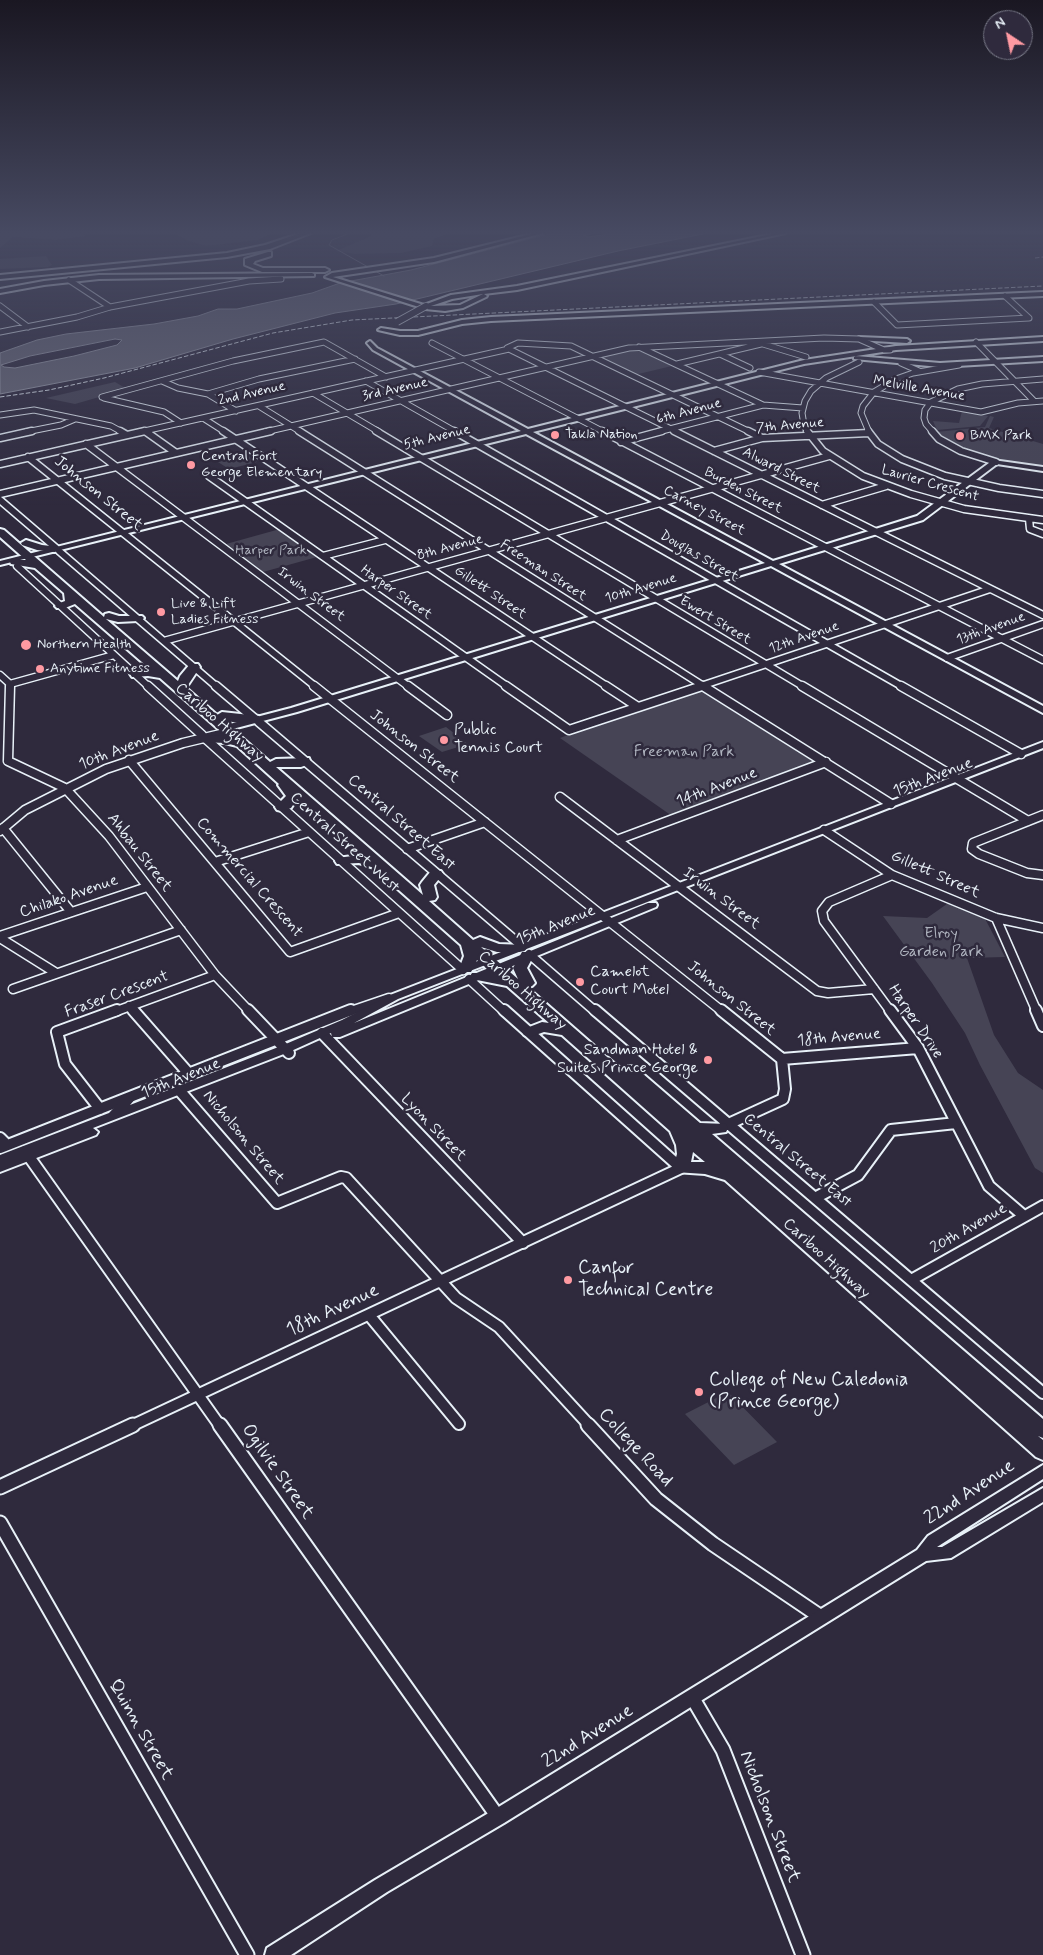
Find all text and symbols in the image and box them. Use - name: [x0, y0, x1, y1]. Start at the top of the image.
- north arrow: [983, 10, 1033, 60]
- text: N: [991, 13, 1009, 33]
- street label: Melville Avenue: [872, 373, 966, 405]
- street label: 3rd Avenue: [361, 374, 429, 406]
- street label: 2nd Avenue: [217, 378, 287, 410]
- street label: 6th Avenue: [655, 395, 723, 429]
- street label: 7th Avenue: [755, 415, 825, 437]
- street label: 5th Avenue: [402, 422, 472, 454]
- place label: Takla Nation: [565, 427, 638, 443]
- place label: BMX Park: [970, 428, 1032, 444]
- marker: Takla Nation: [549, 429, 561, 441]
- marker: BMX Park: [954, 430, 966, 442]
- street label: Alward Street: [739, 444, 823, 498]
- place label: Central Fort George Elementary: [201, 449, 322, 482]
- street label: Johnson Street: [50, 452, 146, 536]
- marker: Central Fort George Elementary: [185, 459, 197, 471]
- street label: Laurier Crescent: [879, 462, 981, 506]
- street label: Burden Street: [701, 464, 785, 518]
- street label: Carney Street: [660, 482, 748, 540]
- street label: Douglas Street: [657, 528, 741, 586]
- street label: 8th Avenue: [415, 531, 485, 565]
- street label: Freeman Street: [497, 537, 589, 605]
- park label: Harper Park: [235, 543, 307, 559]
- street label: Harper Street: [357, 562, 435, 624]
- street label: Gillett Street: [451, 563, 529, 623]
- street label: Irwin Street: [274, 564, 348, 626]
- street label: 10th Avenue: [603, 570, 679, 608]
- street label: Ewert Street: [676, 593, 754, 649]
- place label: Live & Lift Ladies Fitness: [171, 596, 258, 628]
- marker: Live & Lift Ladies Fitness: [155, 606, 167, 618]
- street label: 13th Avenue: [954, 609, 1028, 649]
- street label: 12th Avenue: [767, 618, 841, 658]
- place label: Northern Health: [37, 637, 131, 653]
- marker: Northern Health: [19, 638, 33, 652]
- place label: Anytime Fitness: [50, 661, 150, 677]
- marker: Anytime Fitness: [34, 663, 46, 675]
- street label: Cariboo Highway: [171, 679, 267, 767]
- street label: Johnson Street: [365, 706, 463, 788]
- place label: Public Tennis Court: [454, 721, 543, 759]
- street label: 10th Avenue: [76, 727, 162, 775]
- marker: Public Tennis Court: [438, 734, 450, 746]
- park label: Freeman Park: [634, 743, 734, 763]
- street label: 15th Avenue: [891, 754, 975, 802]
- street label: 14th Avenue: [674, 764, 760, 812]
- street label: Central Street East: [343, 771, 459, 875]
- street label: Central Street West: [285, 789, 403, 897]
- street label: Ahbau Street: [102, 810, 176, 896]
- street label: Commercial Crescent: [192, 814, 306, 942]
- street label: Gillett Street: [887, 847, 983, 903]
- street label: Irwin Street: [678, 864, 764, 934]
- street label: Chilako Avenue: [17, 871, 121, 923]
- street label: 15th Avenue: [514, 901, 598, 951]
- park label: Elroy Garden Park: [899, 925, 983, 963]
- street label: Cariboo Highway: [474, 947, 570, 1035]
- street label: Johnson Street: [683, 957, 779, 1041]
- place label: Camelot Court Motel: [590, 963, 669, 1001]
- street label: Fraser Crescent: [62, 967, 172, 1023]
- marker: Camelot Court Motel: [574, 976, 586, 988]
- street label: Harper Drive: [883, 981, 947, 1063]
- street label: 18th Avenue: [796, 1025, 882, 1051]
- place label: Sandman Hotel & Suites Prince George: [557, 1041, 698, 1079]
- street label: 15th Avenue: [139, 1054, 223, 1104]
- marker: Sandman Hotel & Suites Prince George: [702, 1054, 714, 1066]
- street label: Nicholson Street: [198, 1087, 288, 1189]
- street label: Lyon Street: [396, 1090, 470, 1166]
- street label: Central Street East: [739, 1110, 855, 1212]
- street label: 20th Avenue: [927, 1199, 1011, 1259]
- street label: Cariboo Highway: [778, 1215, 874, 1303]
- place label: Canfor Technical Centre: [578, 1258, 713, 1302]
- marker: Canfor Technical Centre: [562, 1274, 574, 1286]
- street label: 18th Avenue: [283, 1280, 383, 1342]
- place label: College of New Caledonia (Prince George): [709, 1370, 908, 1414]
- marker: College of New Caledonia (Prince George): [693, 1386, 705, 1398]
- street label: College Road: [593, 1404, 677, 1492]
- street label: Ogilvie Street: [236, 1420, 318, 1524]
- street label: 22nd Avenue: [921, 1455, 1019, 1531]
- street label: Quinn Street: [102, 1676, 178, 1784]
- street label: 22nd Avenue: [538, 1700, 638, 1774]
- street label: Nicholson Street: [733, 1748, 805, 1886]

